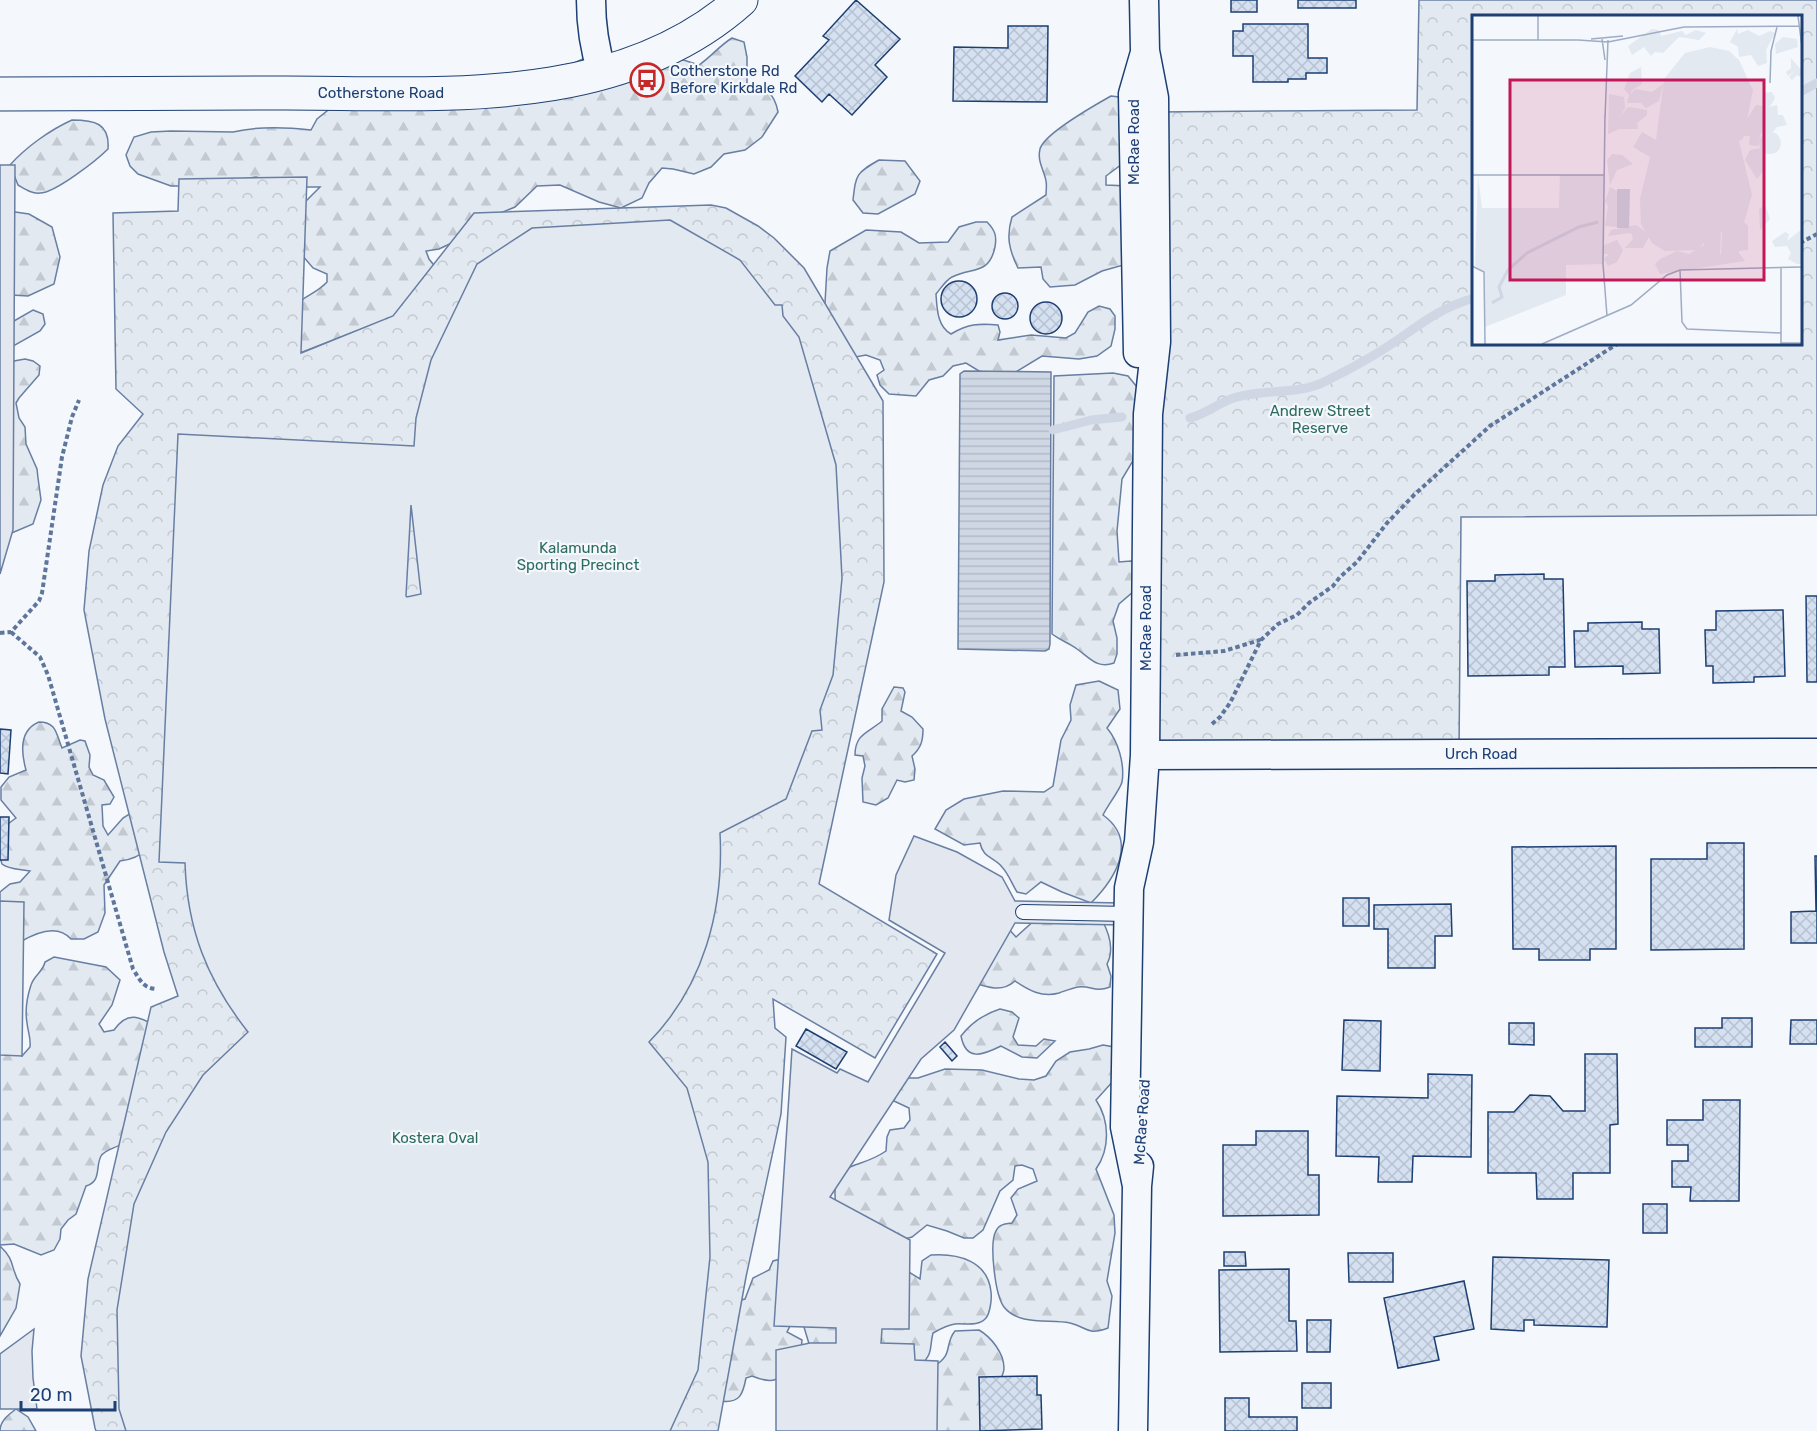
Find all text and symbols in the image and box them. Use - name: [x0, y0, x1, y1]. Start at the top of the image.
- inset map: [1472, 15, 1802, 345]
- bus stop icon: Cotherstone Rd Before Kirkdale Rd: [629, 62, 665, 98]
- place label: Cotherstone Rd Before Kirkdale Rd: [670, 62, 798, 97]
- street label: Cotherstone Road: [318, 84, 444, 102]
- street label: McRae Road: [1125, 99, 1143, 185]
- park label: Andrew Street Reserve: [1270, 402, 1370, 437]
- park label: Kalamunda Sporting Precinct: [517, 539, 639, 574]
- street label: McRae Road: [1137, 585, 1155, 671]
- street label: Urch Road: [1445, 745, 1517, 763]
- street label: McRae Road: [1130, 1079, 1154, 1165]
- park label: Kostera Oval: [392, 1129, 478, 1147]
- scale bar: [21, 1374, 116, 1412]
- text: 20 m: [30, 1384, 72, 1406]

